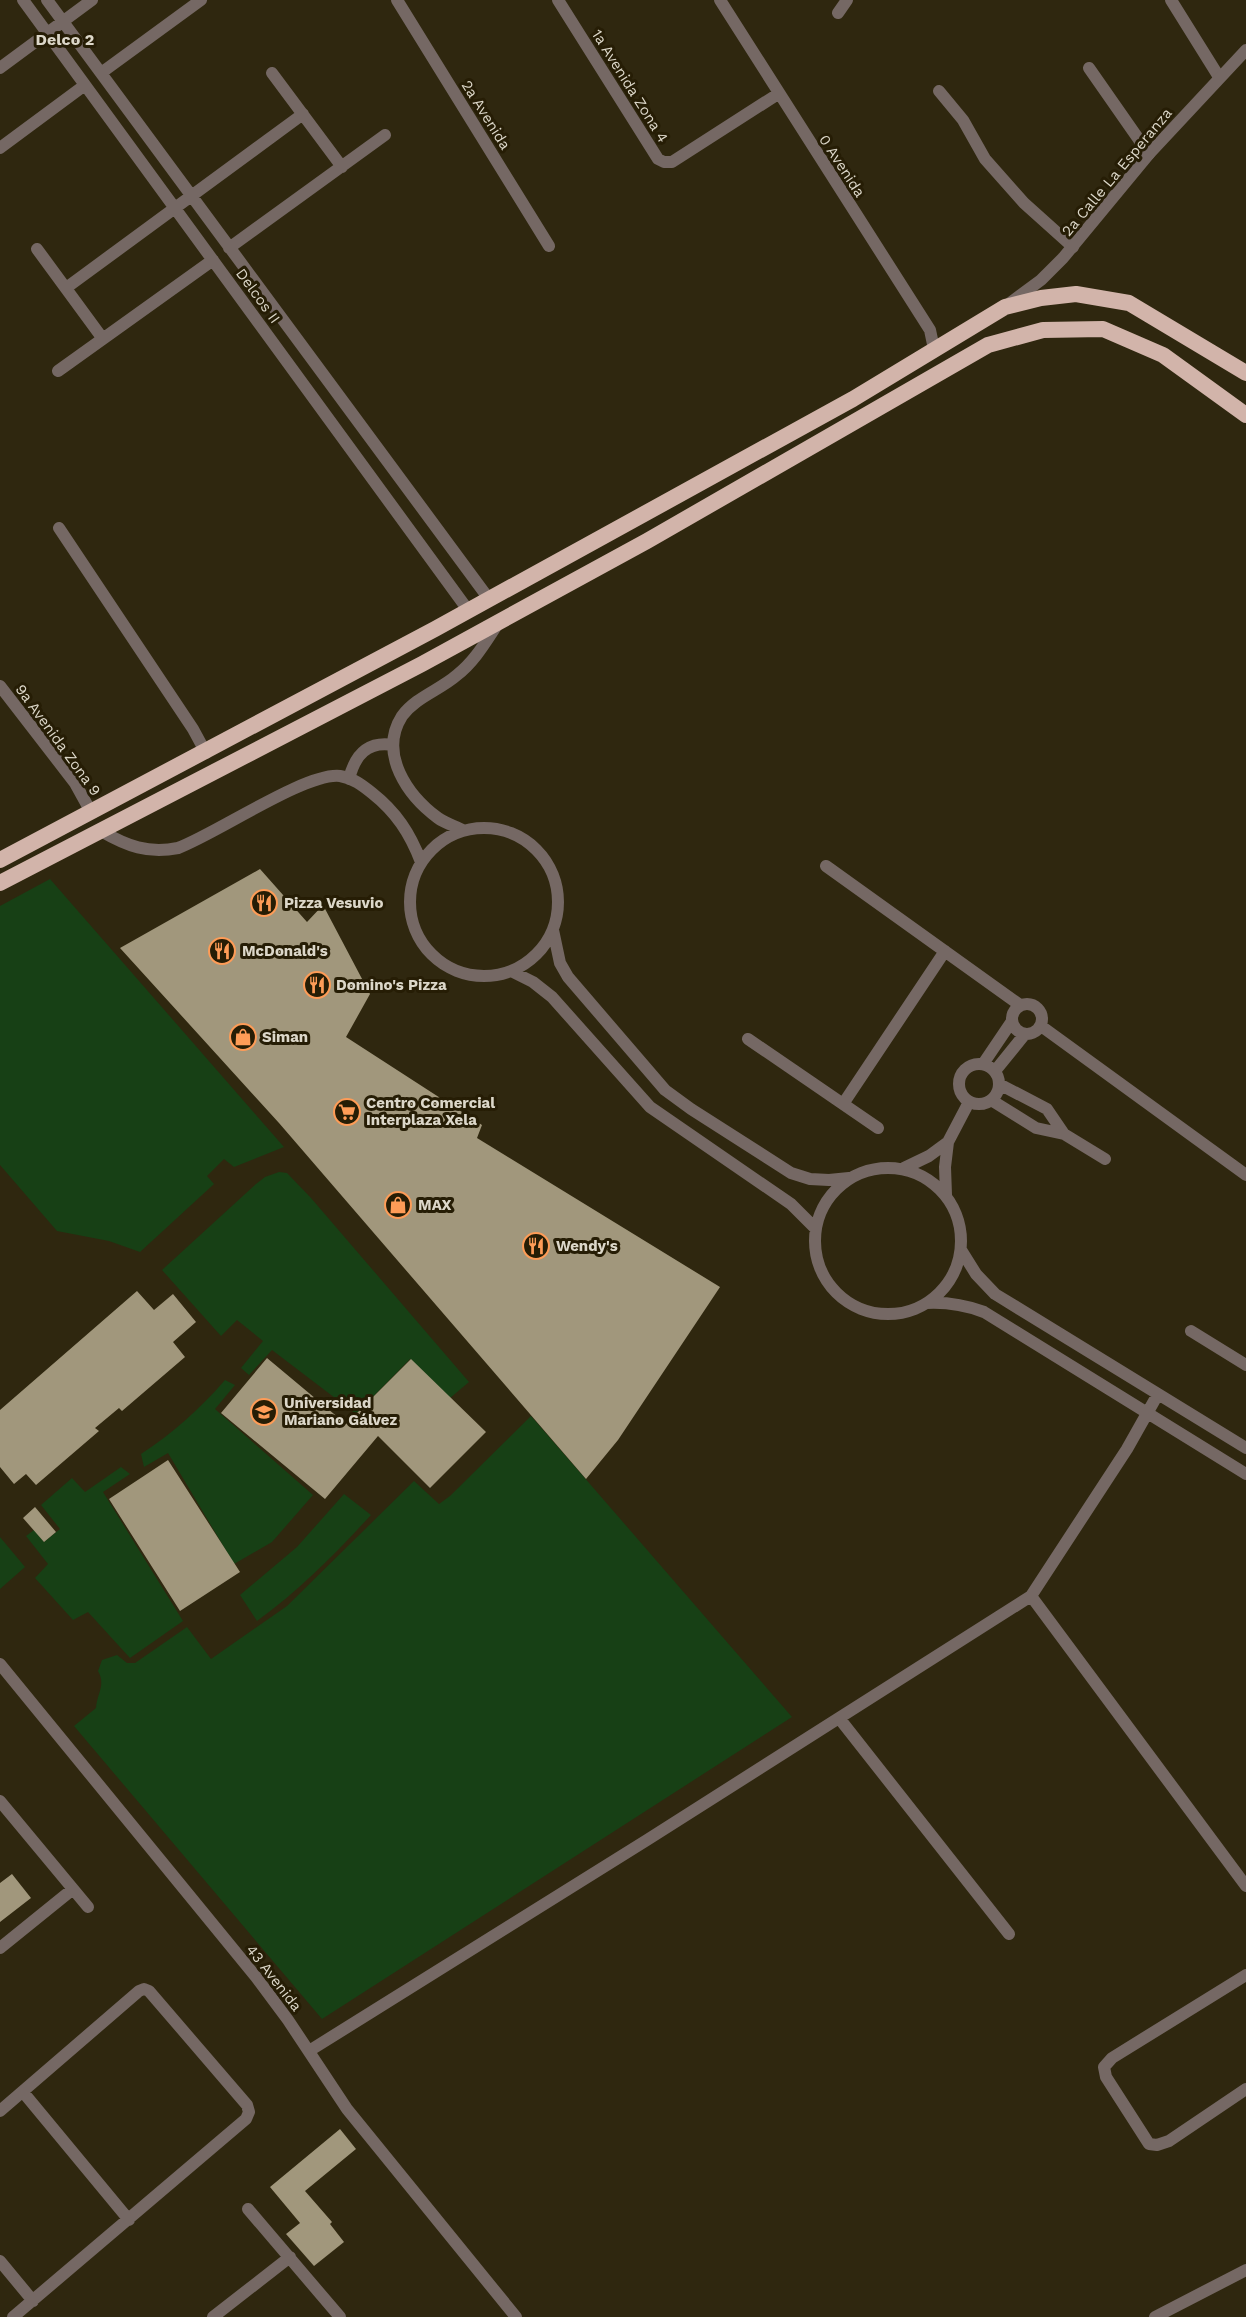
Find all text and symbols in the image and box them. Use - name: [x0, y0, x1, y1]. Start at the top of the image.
- street label: 1a Avenida Zona 4: [588, 26, 672, 146]
- district label: Delco 2: [36, 30, 94, 49]
- street label: 2a Avenida: [458, 77, 515, 153]
- street label: 2a Calle La Esperanza: [1058, 104, 1176, 240]
- street label: 0 Avenida: [815, 131, 869, 201]
- street label: Delcos II: [232, 265, 284, 327]
- street label: 9a Avenida Zona 9: [11, 681, 105, 799]
- restaurant icon: Pizza Vesuvio: [249, 888, 279, 918]
- place label: Pizza Vesuvio: [284, 894, 383, 912]
- restaurant icon: McDonald's: [207, 936, 237, 966]
- place label: McDonald's: [242, 942, 328, 960]
- restaurant icon: Domino's Pizza: [302, 970, 332, 1000]
- place label: Domino's Pizza: [336, 976, 447, 994]
- shop icon: Siman: [228, 1022, 258, 1052]
- place label: Siman: [262, 1028, 308, 1046]
- place label: Centro Comercial Interplaza Xela: [366, 1094, 495, 1129]
- supermarket icon: Centro Comercial Interplaza Xela: [332, 1097, 362, 1127]
- shop icon: MAX: [383, 1190, 413, 1220]
- place label: MAX: [418, 1196, 452, 1214]
- restaurant icon: Wendy's: [521, 1231, 551, 1261]
- place label: Wendy's: [556, 1237, 618, 1255]
- place label: Universidad Mariano Gálvez: [284, 1394, 398, 1429]
- school or university icon: Universidad Mariano Gálvez: [249, 1397, 279, 1427]
- street label: 43 Avenida: [242, 1941, 306, 2015]

